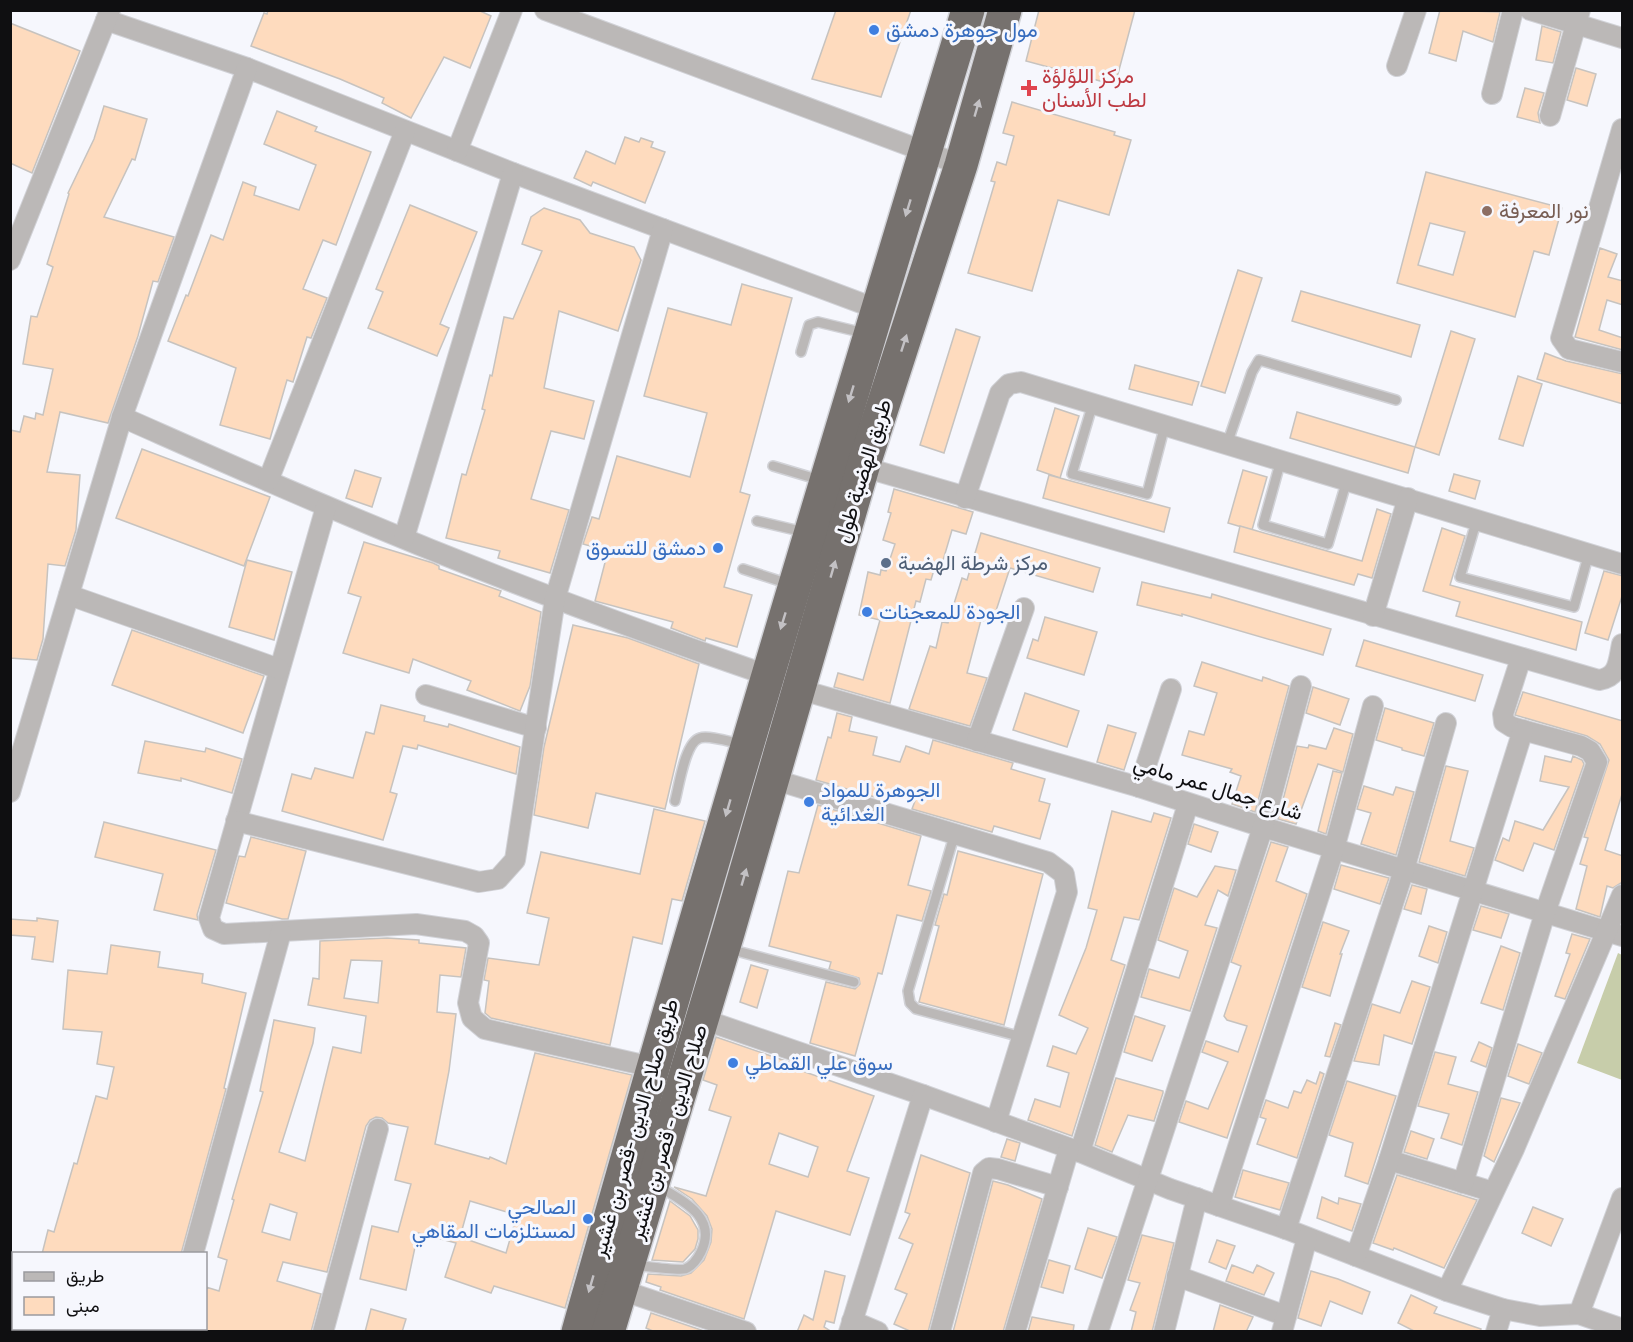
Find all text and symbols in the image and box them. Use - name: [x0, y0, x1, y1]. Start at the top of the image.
- place label: مول جوهرة دمشق: [886, 18, 1038, 43]
- marker: مول جوهرة دمشق: [867, 23, 881, 37]
- place label: مركز اللؤلؤة لطب الأسنان: [1042, 64, 1147, 112]
- marker: مركز اللؤلؤة لطب الأسنان: [1020, 79, 1038, 97]
- one-way arrow: [973, 99, 982, 117]
- one-way arrow: [903, 199, 912, 217]
- place label: نور المعرفة: [1499, 199, 1589, 224]
- marker: نور المعرفة: [1480, 204, 1494, 218]
- one-way arrow: [900, 334, 909, 352]
- one-way arrow: [846, 385, 855, 403]
- street label: طريق الهضبة طول: [830, 396, 897, 546]
- place label: دمشق للتسوق: [586, 536, 706, 561]
- marker: دمشق للتسوق: [711, 541, 725, 555]
- place label: مركز شرطة الهضبة: [898, 551, 1048, 576]
- marker: مركز شرطة الهضبة: [879, 556, 893, 570]
- one-way arrow: [829, 560, 838, 578]
- place label: الجودة للمعجنات: [879, 600, 1020, 625]
- marker: الجودة للمعجنات: [860, 605, 874, 619]
- one-way arrow: [778, 612, 787, 630]
- street label: شارع جمال عمر مامي: [1129, 751, 1305, 830]
- place label: الجوهرة للمواد الغدائية: [821, 778, 940, 826]
- marker: الجوهرة للمواد الغدائية: [802, 795, 816, 809]
- one-way arrow: [723, 799, 732, 817]
- one-way arrow: [740, 868, 749, 886]
- street label: طريق صلاح الدين -قصر بن غشير: [586, 996, 685, 1262]
- street label: صلاح الدين - قصر بن غشير: [624, 1022, 714, 1244]
- place label: سوق علي القماطي: [745, 1051, 893, 1080]
- marker: سوق علي القماطي: [726, 1056, 740, 1070]
- place label: الصالحي لمستلزمات المقاهي: [412, 1195, 576, 1248]
- marker: الصالحي لمستلزمات المقاهي: [581, 1212, 595, 1226]
- legend: [12, 1252, 207, 1330]
- text: طريق: [66, 1265, 104, 1287]
- one-way arrow: [586, 1275, 595, 1293]
- text: مبنى: [66, 1295, 100, 1317]

